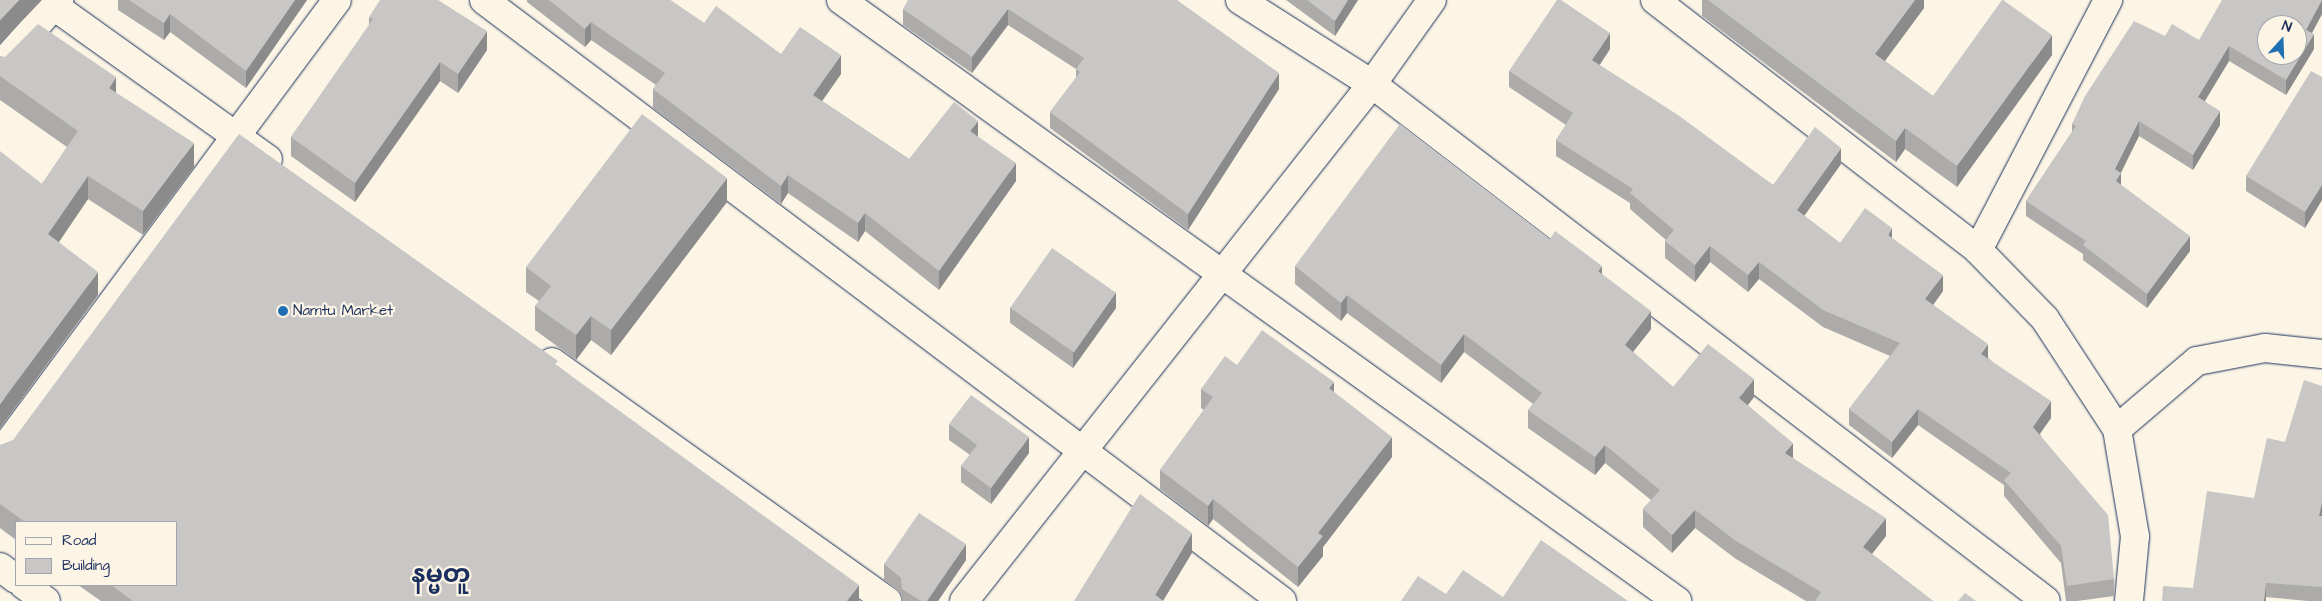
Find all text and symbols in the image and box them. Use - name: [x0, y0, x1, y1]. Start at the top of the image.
- north arrow: [2257, 15, 2307, 65]
- text: N: [2279, 16, 2294, 38]
- place label: Namtu Market: [293, 302, 393, 320]
- marker: Namtu Market: [277, 305, 289, 317]
- legend: [15, 521, 178, 586]
- text: Road: [62, 530, 96, 551]
- text: Building: [62, 555, 110, 576]
- district label: နမ္မတူ: [411, 560, 471, 590]

